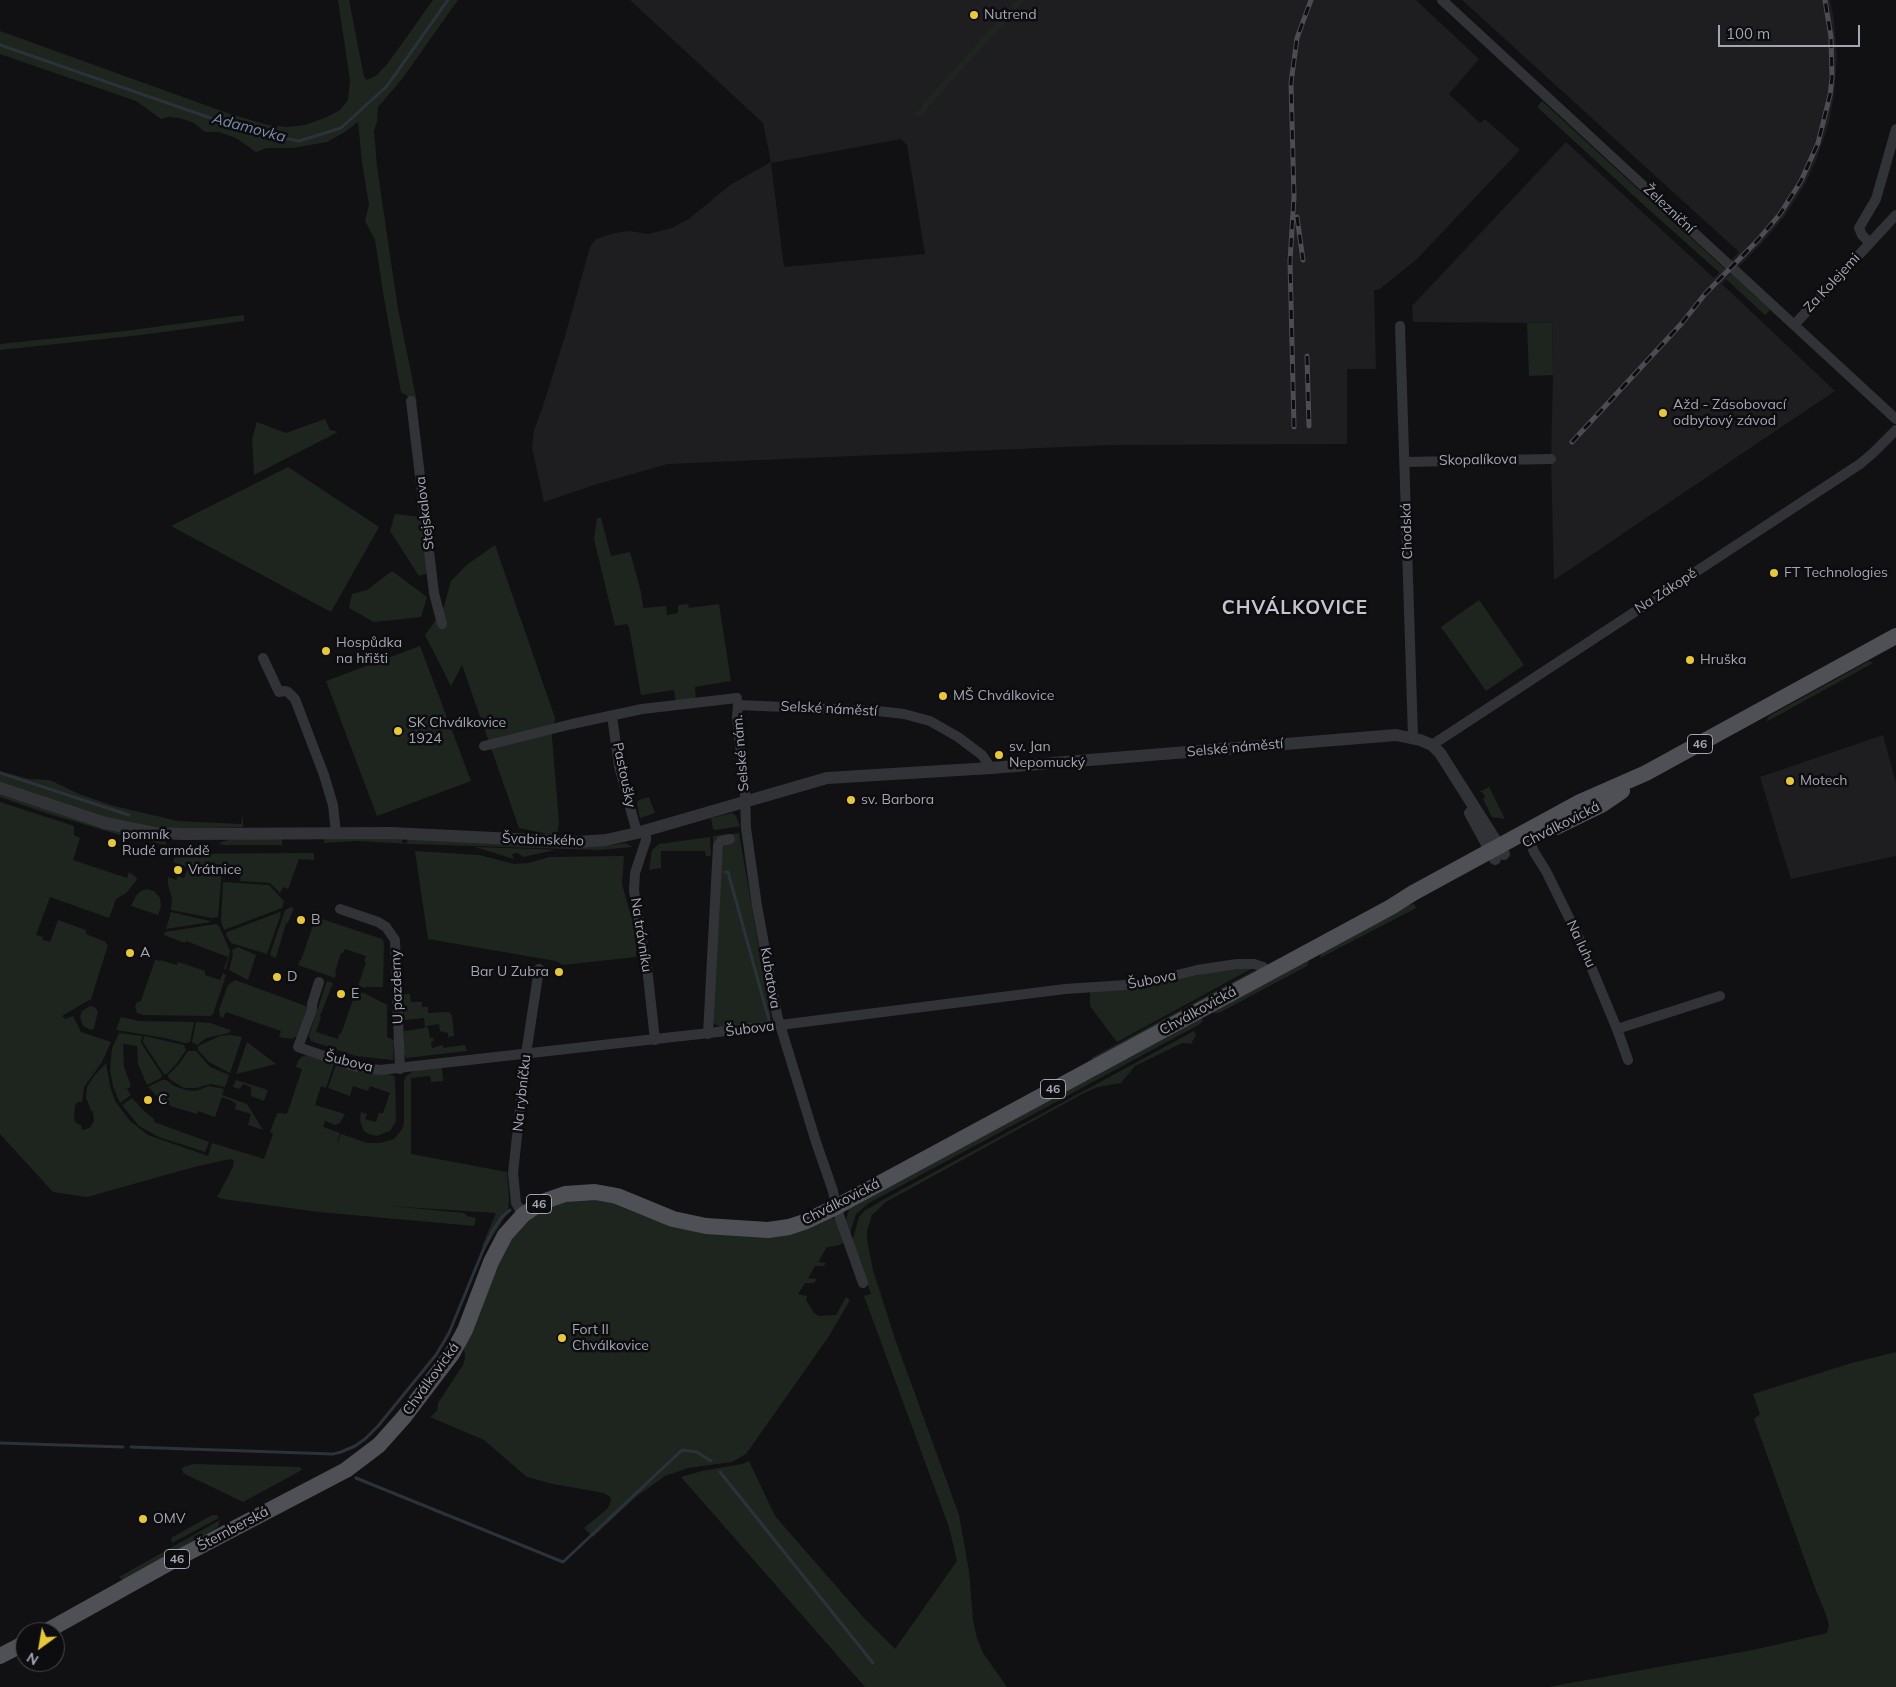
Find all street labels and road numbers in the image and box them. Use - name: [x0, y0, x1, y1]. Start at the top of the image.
- street label: Železniční: [1640, 181, 1698, 237]
- street label: Za Kolejemi: [1800, 250, 1864, 316]
- street label: Skopalíkova: [1439, 451, 1517, 469]
- street label: Stejskalova: [412, 475, 438, 551]
- street label: Chodská: [1398, 502, 1416, 560]
- street label: Na Zákopě: [1632, 565, 1700, 617]
- street label: Selské náměstí: [780, 698, 878, 720]
- street label: Selské nám.: [729, 714, 753, 792]
- road number: 46: [1688, 734, 1712, 754]
- street label: Selské náměstí: [1186, 735, 1284, 761]
- street label: Pastoušky: [609, 741, 639, 809]
- street label: Chválkovická: [1519, 798, 1603, 852]
- street label: Švabinského: [502, 830, 584, 850]
- street label: Na trávníku: [627, 897, 655, 973]
- street label: Na luhu: [1563, 918, 1599, 970]
- street label: Kubatova: [756, 946, 784, 1010]
- street label: U pazderny: [387, 949, 407, 1025]
- street label: Šubova: [1126, 967, 1178, 993]
- street label: Chválkovická: [1157, 983, 1239, 1039]
- street label: Šubova: [725, 1018, 775, 1040]
- street label: Šubova: [323, 1048, 375, 1076]
- street label: Na rybníčku: [510, 1054, 534, 1132]
- road number: 46: [1040, 1080, 1066, 1098]
- street label: Chválkovická: [799, 1175, 883, 1229]
- road number: 46: [526, 1194, 552, 1214]
- street label: Chválkovická: [399, 1340, 463, 1418]
- street label: Šternberská: [195, 1503, 271, 1555]
- road number: 46: [164, 1550, 190, 1568]

